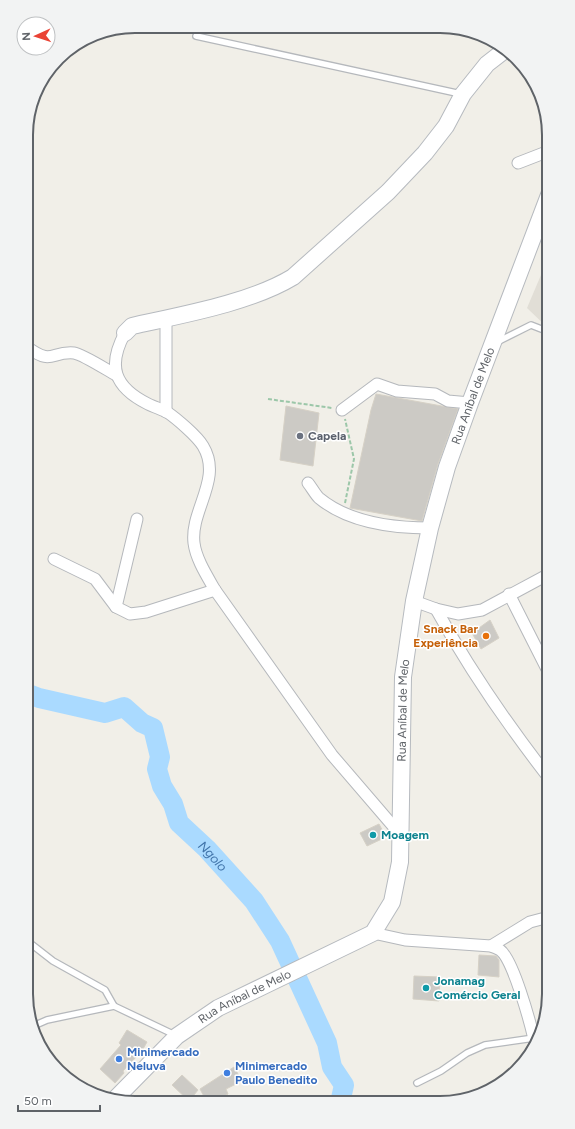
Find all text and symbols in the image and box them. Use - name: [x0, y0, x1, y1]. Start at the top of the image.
- north arrow: [16, 16, 56, 56]
- text: N: [20, 32, 33, 41]
- street label: Rua Aníbal de Melo: [449, 345, 498, 446]
- place label: Capela: [308, 429, 346, 443]
- marker: Capela: [295, 431, 305, 441]
- place label: Snack Bar Experiência: [413, 622, 478, 650]
- marker: Snack Bar Experiência: [481, 631, 491, 641]
- street label: Rua Aníbal de Melo: [395, 658, 412, 762]
- place label: Moagem: [381, 828, 429, 842]
- marker: Moagem: [368, 830, 378, 840]
- water label: Ngolo: [195, 838, 231, 875]
- street label: Rua Aníbal de Melo: [196, 967, 293, 1026]
- place label: Jonamag Comércio Geral: [434, 974, 520, 1002]
- marker: Jonamag Comércio Geral: [421, 983, 431, 993]
- place label: Minimercado Neluva: [127, 1045, 199, 1073]
- marker: Minimercado Neluva: [114, 1054, 124, 1064]
- place label: Minimercado Paulo Benedito: [235, 1059, 318, 1087]
- marker: Minimercado Paulo Benedito: [222, 1068, 232, 1078]
- scale bar: [18, 1087, 100, 1113]
- text: 50 m: [24, 1094, 52, 1108]

